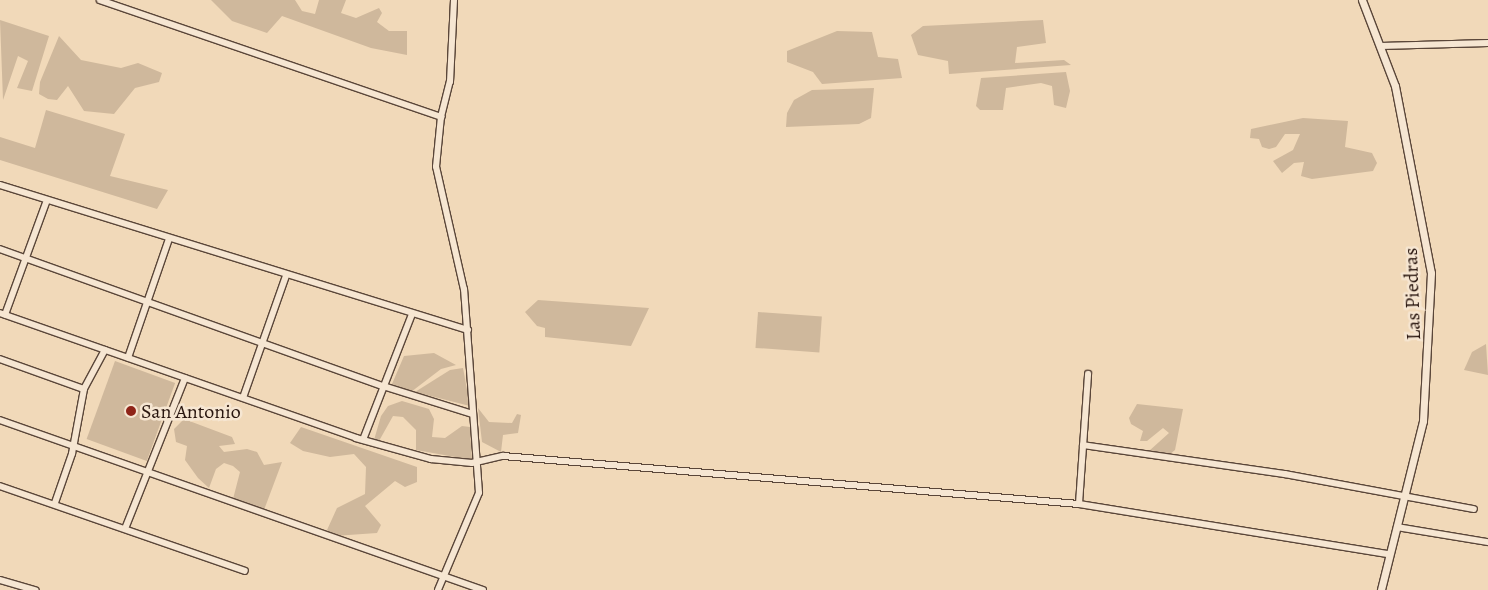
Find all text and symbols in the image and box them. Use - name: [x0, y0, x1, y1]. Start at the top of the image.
- street label: Las Piedras: [1398, 247, 1426, 341]
- place label: San Antonio: [141, 399, 241, 423]
- marker: San Antonio: [125, 405, 137, 417]

